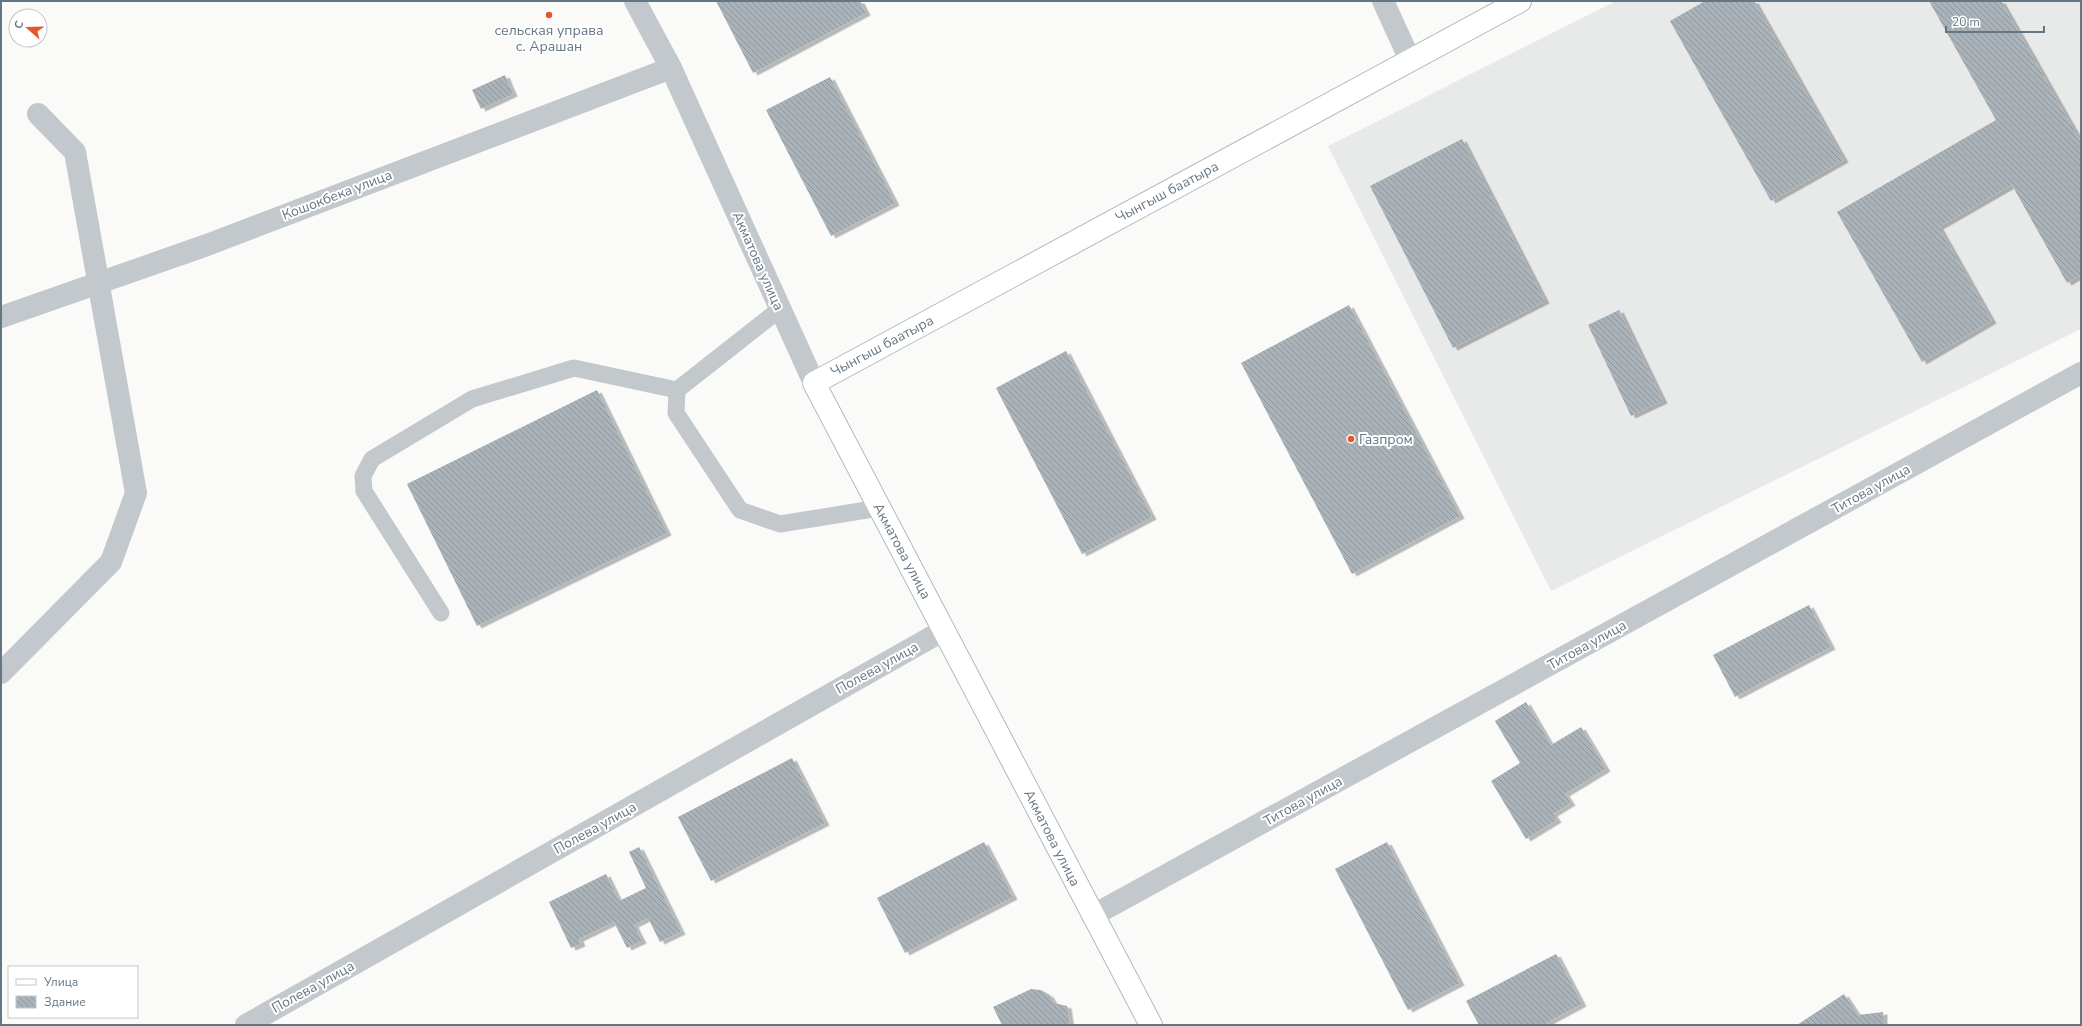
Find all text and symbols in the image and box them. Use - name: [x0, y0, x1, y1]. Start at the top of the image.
- north arrow: [8, 8, 48, 48]
- scale bar: [1946, 8, 2044, 34]
- marker: сельская управа с. Арашан: [544, 10, 554, 20]
- text: 20 m: [1952, 14, 1980, 30]
- text: С: [11, 18, 28, 31]
- place label: сельская управа с. Арашан: [494, 21, 604, 56]
- street label: Чынгыш баатыра: [1112, 157, 1222, 227]
- street label: Кошокбека улица: [279, 165, 395, 225]
- street label: Акматова улица: [728, 209, 788, 313]
- street label: Чынгыш баатыра: [827, 311, 937, 381]
- place label: Газпром: [1359, 430, 1413, 449]
- marker: Газпром: [1346, 434, 1356, 444]
- street label: Титова улица: [1828, 459, 1914, 519]
- street label: Акматова улица: [869, 500, 935, 602]
- street label: Титова улица: [1544, 615, 1630, 675]
- street label: Полева улица: [832, 637, 922, 699]
- street label: Титова улица: [1260, 771, 1346, 831]
- street label: Акматова улица: [1019, 786, 1085, 890]
- street label: Полева улица: [550, 797, 640, 859]
- street label: Полева улица: [268, 956, 358, 1018]
- legend: [8, 966, 138, 1018]
- text: Улица: [43, 974, 78, 990]
- text: Здание: [44, 994, 86, 1010]

